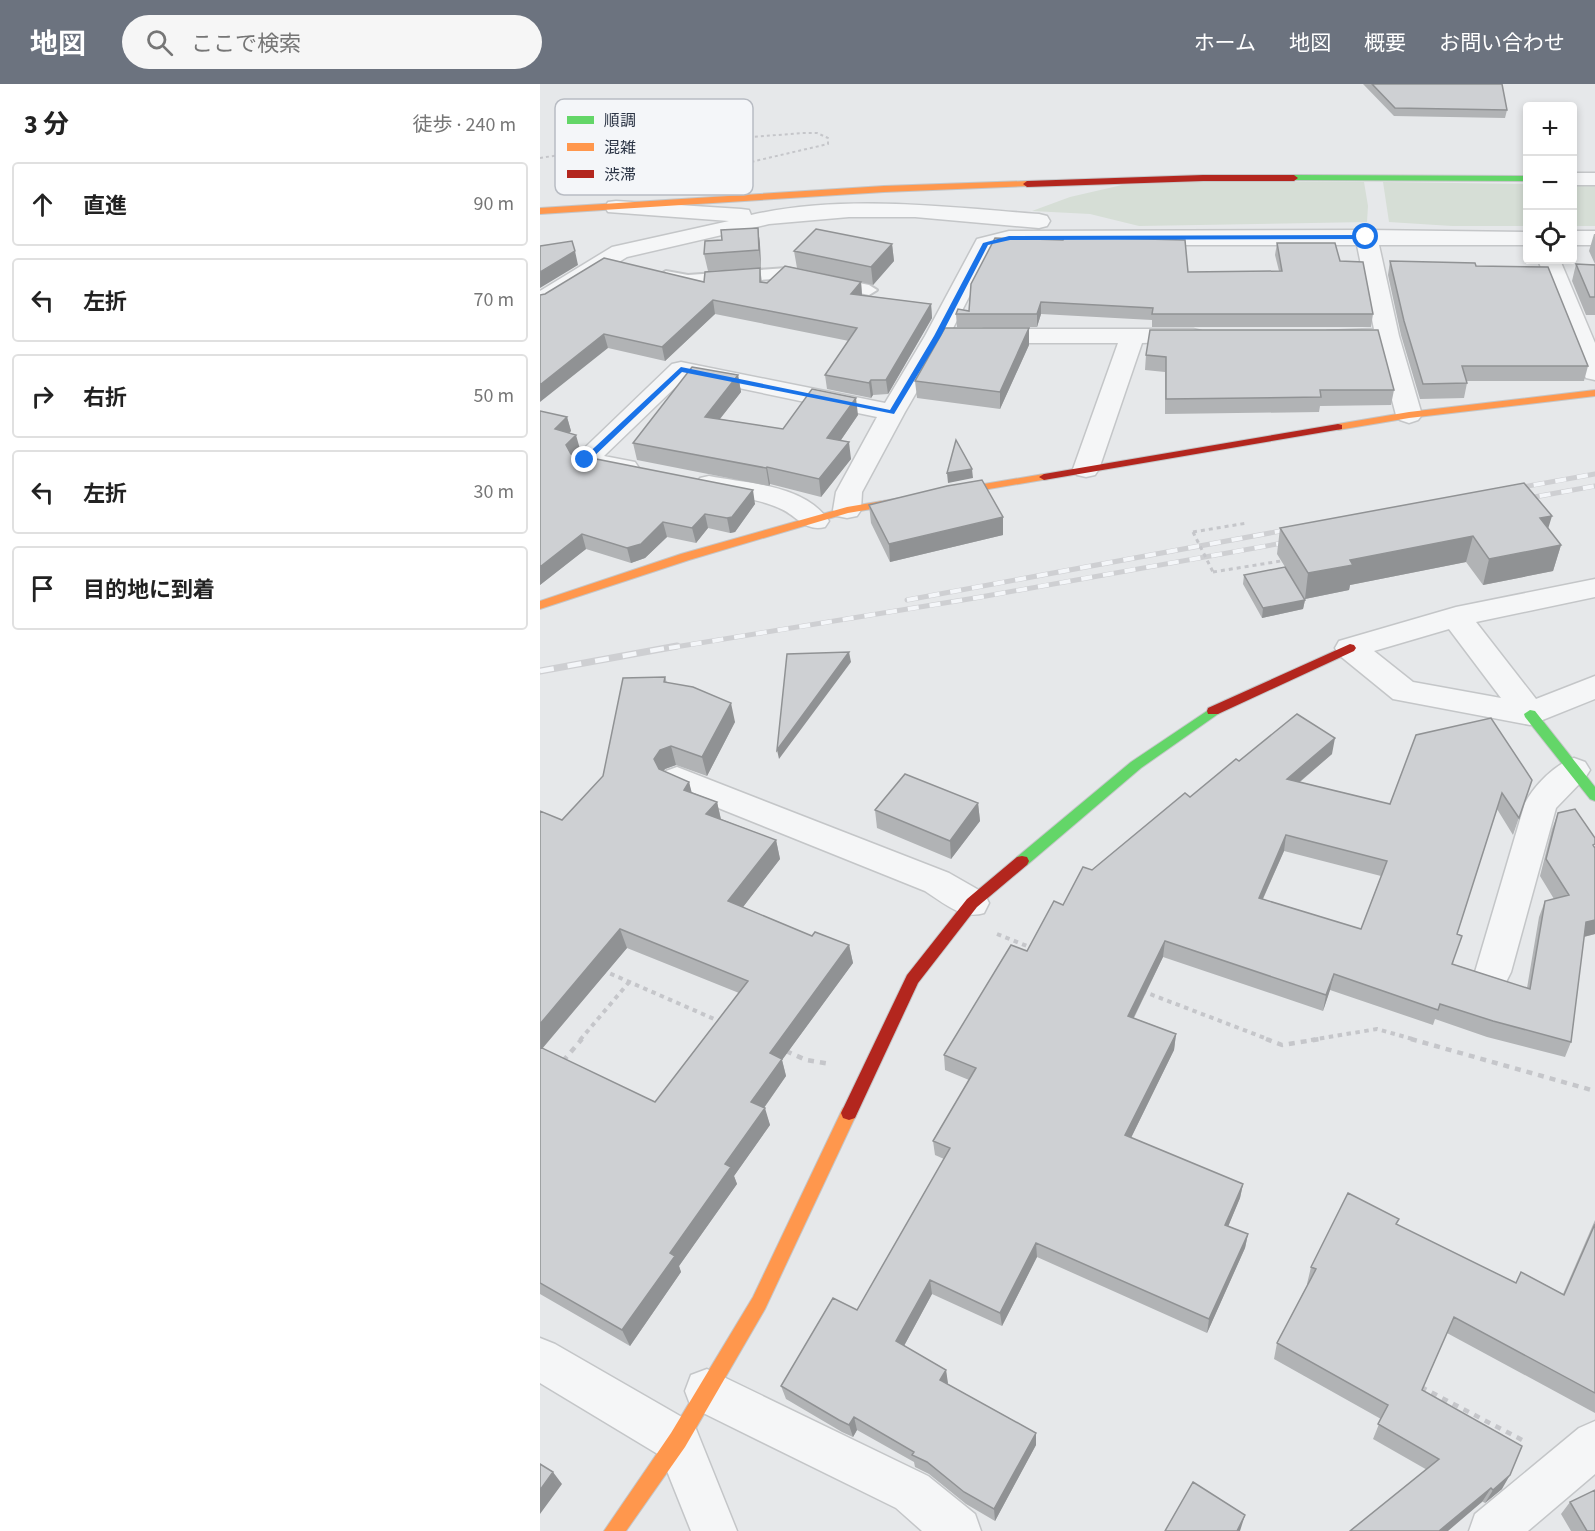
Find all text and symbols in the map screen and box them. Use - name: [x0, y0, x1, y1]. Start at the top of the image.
- search box: [122, 15, 542, 69]
- text: 地図: [30, 24, 86, 64]
- icon: search: [143, 26, 176, 59]
- text: ここで検索: [191, 28, 301, 60]
- text: ホーム: [1194, 28, 1256, 58]
- text: 地図: [1289, 28, 1331, 58]
- text: 概要: [1364, 28, 1406, 58]
- text: お問い合わせ: [1439, 28, 1565, 58]
- legend: [555, 99, 753, 195]
- map controls: [1523, 102, 1577, 264]
- button: +: [1523, 102, 1577, 156]
- text: 3 分: [24, 106, 69, 143]
- text: 順調: [604, 110, 636, 132]
- text: 徒歩 · 240 m: [413, 111, 516, 139]
- text: 混雑: [604, 137, 636, 159]
- button: −: [1523, 156, 1577, 210]
- text: 渋滞: [604, 164, 636, 186]
- icon: ahead: [26, 188, 59, 221]
- text: 直進: [83, 190, 127, 222]
- text: 90 m: [474, 190, 514, 218]
- button: locate: [1523, 210, 1577, 264]
- route start: [1352, 223, 1378, 249]
- icon: left: [26, 284, 59, 317]
- text: 左折: [83, 286, 127, 318]
- text: 70 m: [474, 286, 514, 314]
- icon: right: [26, 380, 59, 413]
- text: 右折: [83, 382, 127, 414]
- text: 50 m: [474, 382, 514, 410]
- route end: [571, 446, 597, 472]
- icon: left: [26, 476, 59, 509]
- text: 左折: [83, 478, 127, 510]
- text: 30 m: [474, 478, 514, 506]
- icon: arrive: [26, 572, 59, 605]
- text: 目的地に到着: [83, 574, 215, 606]

